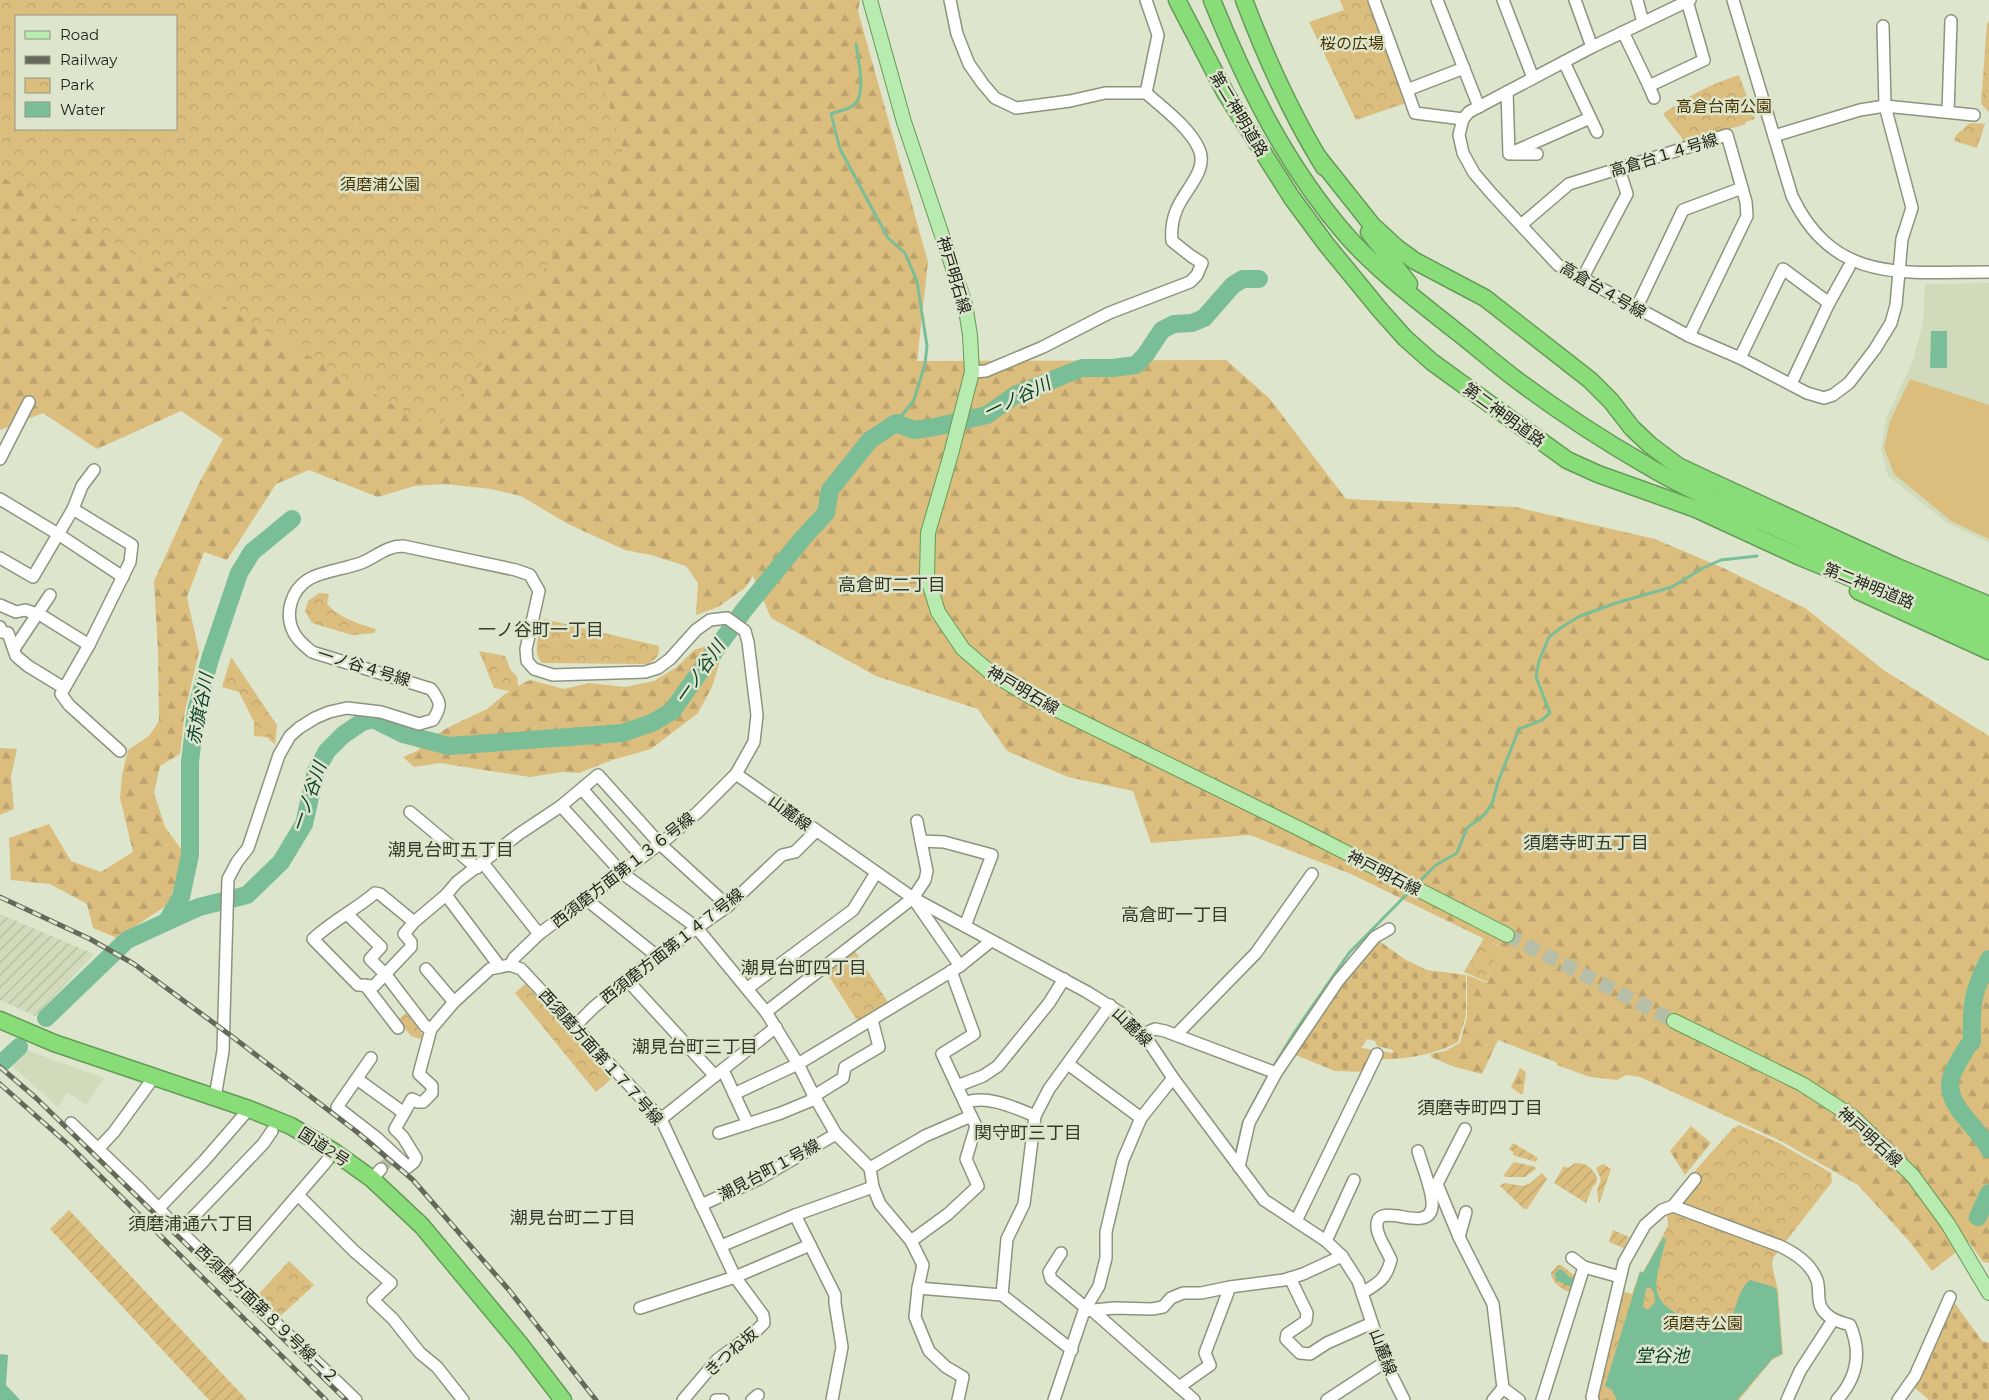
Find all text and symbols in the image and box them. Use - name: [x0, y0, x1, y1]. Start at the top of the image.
- legend: [15, 15, 178, 130]
- text: Road: [60, 25, 99, 44]
- park label: 桜の広場: [1320, 34, 1384, 53]
- text: Railway: [60, 50, 118, 69]
- street label: 第二神明道路: [1206, 68, 1272, 160]
- text: Park: [60, 75, 94, 94]
- park label: 高倉台南公園: [1676, 97, 1772, 116]
- text: Water: [60, 100, 106, 119]
- street label: 高倉台１４号線: [1608, 130, 1720, 180]
- park label: 須磨浦公園: [340, 175, 420, 194]
- street label: 神戸明石線: [933, 234, 975, 316]
- street label: 高倉台４号線: [1557, 258, 1649, 322]
- water label: 一ノ谷川: [980, 371, 1056, 424]
- street label: 第二神明道路: [1460, 379, 1548, 451]
- street label: 第二神明道路: [1821, 559, 1917, 613]
- district label: 高倉町二丁目: [838, 574, 946, 596]
- district label: 一ノ谷町一丁目: [478, 619, 604, 641]
- water label: 一ノ谷川: [670, 635, 731, 708]
- street label: 一ノ谷４号線: [315, 644, 413, 690]
- street label: 神戸明石線: [984, 662, 1062, 718]
- water label: 赤旗谷川: [182, 670, 218, 746]
- water label: 一ノ谷川: [287, 757, 332, 835]
- street label: 山麓線: [765, 791, 815, 835]
- street label: 西須磨方面第１３６号線: [548, 808, 698, 932]
- district label: 須磨寺町五丁目: [1523, 832, 1649, 854]
- district label: 潮見台町五丁目: [388, 839, 514, 861]
- street label: 神戸明石線: [1344, 846, 1424, 900]
- street label: 西須磨方面第１４７号線: [597, 884, 747, 1008]
- district label: 高倉町一丁目: [1121, 904, 1229, 926]
- district label: 潮見台町四丁目: [741, 957, 867, 979]
- street label: 西須磨方面第１７７号線: [535, 985, 667, 1129]
- street label: 山麓線: [1108, 1003, 1156, 1051]
- district label: 潮見台町三丁目: [632, 1036, 758, 1058]
- district label: 須磨寺町四丁目: [1417, 1097, 1543, 1119]
- street label: 神戸明石線: [1834, 1103, 1906, 1171]
- district label: 関守町三丁目: [974, 1122, 1082, 1144]
- street label: 国道2号: [295, 1123, 353, 1171]
- street label: 潮見台町１号線: [715, 1135, 823, 1205]
- district label: 潮見台町二丁目: [510, 1207, 636, 1229]
- district label: 須磨浦通六丁目: [128, 1213, 254, 1235]
- street label: 西須磨方面第８９号線－２: [191, 1240, 343, 1388]
- park label: 須磨寺公園: [1663, 1314, 1743, 1333]
- street label: きつね坂: [701, 1324, 761, 1380]
- street label: 山麓線: [1366, 1326, 1400, 1378]
- water label: 堂谷池: [1635, 1345, 1691, 1367]

